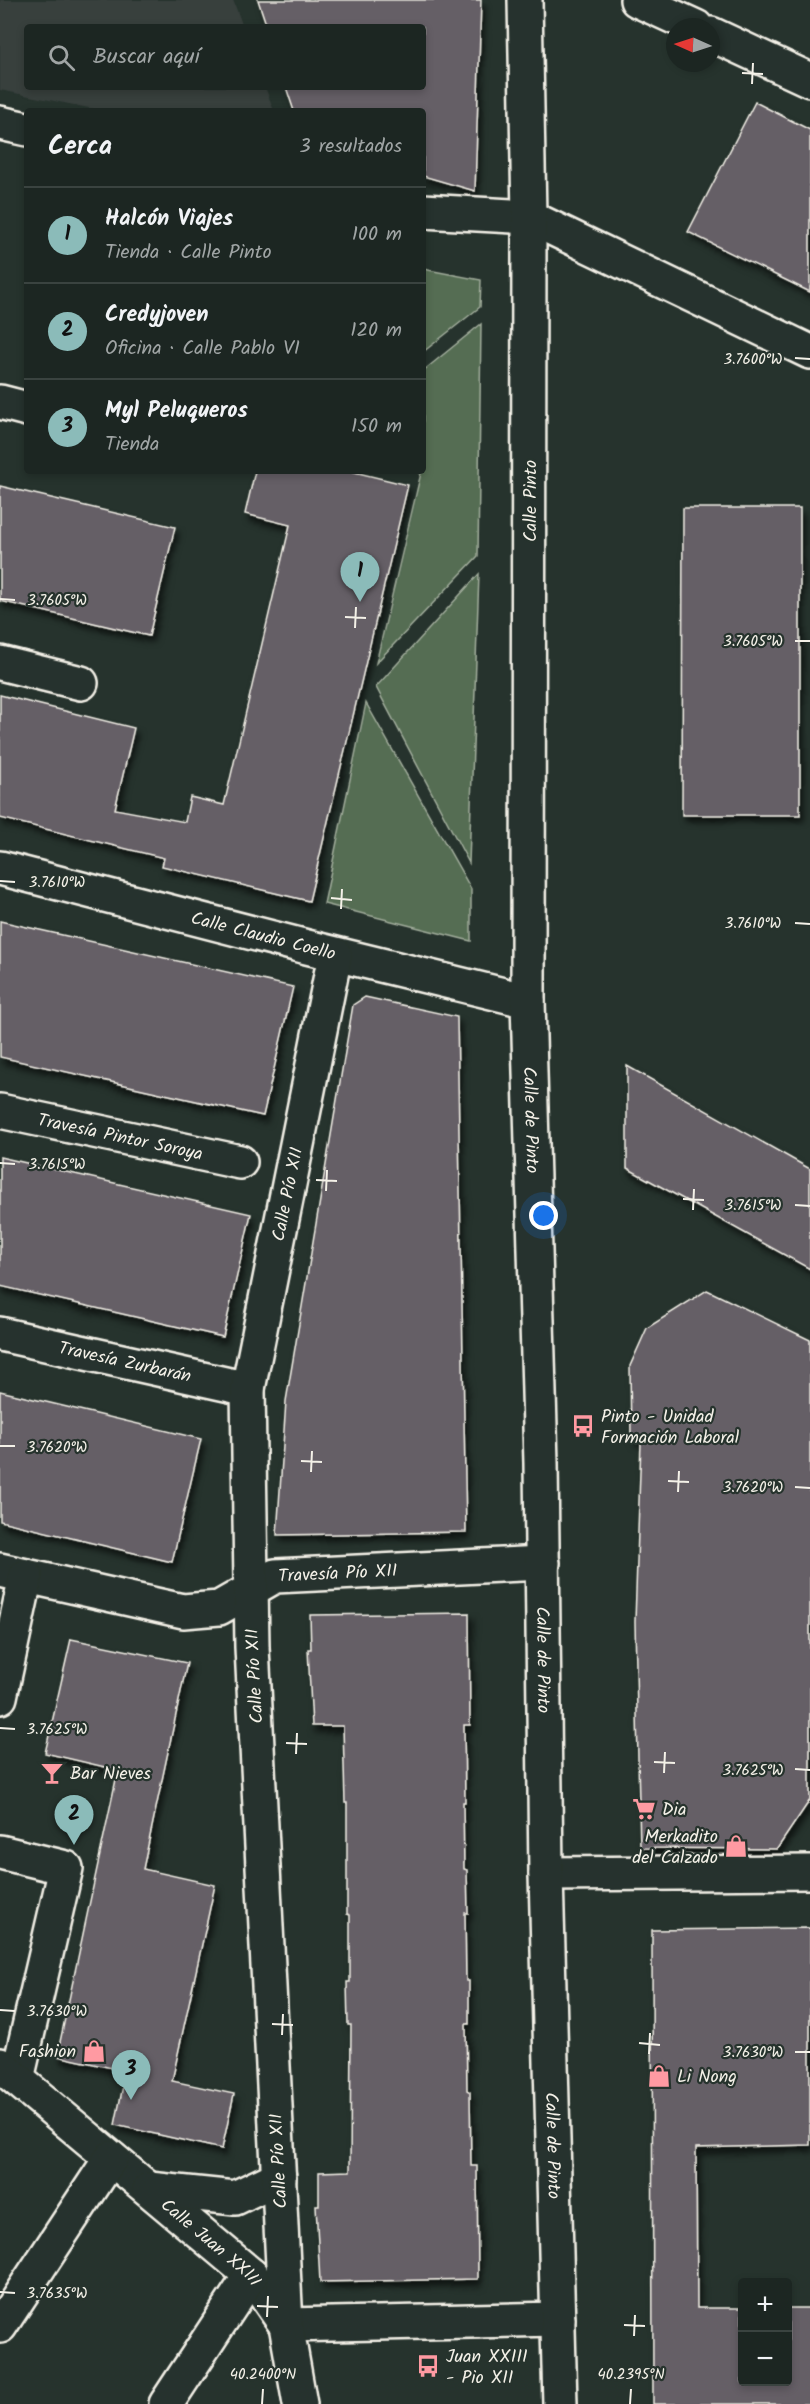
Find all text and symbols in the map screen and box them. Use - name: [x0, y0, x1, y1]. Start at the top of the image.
- north arrow: [666, 18, 720, 72]
- search box: [24, 24, 426, 90]
- text: Buscar aquí: [93, 40, 200, 75]
- icon: search: [45, 41, 78, 74]
- text: Cerca: [48, 126, 112, 168]
- text: 3 resultados: [299, 131, 402, 163]
- text: Halcón Viajes: [105, 202, 233, 237]
- text: 1: [64, 219, 71, 251]
- text: 100 m: [352, 219, 402, 251]
- text: Tienda · Calle Pinto: [105, 237, 272, 269]
- text: Credyjoven: [105, 298, 209, 333]
- text: 2: [62, 315, 73, 347]
- text: 120 m: [350, 315, 402, 347]
- text: Oficina · Calle Pablo VI: [105, 333, 300, 365]
- text: 3.7600°W: [723, 348, 783, 372]
- text: Myl Peluqueros: [105, 394, 248, 429]
- text: 3: [62, 411, 73, 443]
- text: 150 m: [351, 411, 402, 443]
- text: Tienda: [105, 429, 159, 461]
- street label: Calle Pinto: [517, 460, 546, 542]
- pin: 1: [340, 552, 380, 602]
- text: 3.7605°W: [27, 589, 87, 613]
- text: 3.7605°W: [723, 630, 783, 654]
- text: 3.7610°W: [29, 871, 85, 895]
- street label: Calle Claudio Coello: [188, 905, 338, 969]
- text: 3.7610°W: [725, 912, 781, 936]
- street label: Calle de Pinto: [514, 1066, 546, 1174]
- street label: Travesía Pintor Soroya: [35, 1106, 205, 1170]
- street label: Calle Pío XII: [265, 1145, 312, 1244]
- text: 3.7615°W: [29, 1153, 86, 1177]
- text: 3.7615°W: [725, 1194, 782, 1218]
- your location: [529, 1201, 558, 1230]
- street label: Travesía Zurbarán: [55, 1334, 194, 1392]
- place label: Pinto - Unidad Formación Laboral: [601, 1403, 740, 1453]
- bus stop icon: Pinto - Unidad Formación Laboral: [570, 1413, 596, 1439]
- text: 3.7620°W: [27, 1436, 87, 1460]
- text: 3.7620°W: [723, 1476, 783, 1500]
- street label: Travesía Pío XII: [278, 1557, 398, 1592]
- street label: Calle de Pinto: [527, 1606, 557, 1713]
- street label: Calle Pío XII: [239, 1628, 272, 1724]
- text: 3.7625°W: [27, 1718, 88, 1742]
- text: 3.7625°W: [723, 1759, 784, 1783]
- bar icon: Bar Nieves: [39, 1760, 65, 1786]
- place label: Bar Nieves: [70, 1760, 151, 1789]
- pin: 2: [54, 1796, 94, 1845]
- supermarket icon: Dia: [631, 1796, 657, 1822]
- place label: Dia: [662, 1796, 686, 1825]
- place label: Merkadito del Calzado: [632, 1823, 718, 1873]
- shop icon: Merkadito del Calzado: [723, 1833, 749, 1859]
- text: 3.7630°W: [27, 2000, 87, 2024]
- place label: Fashion: [19, 2038, 76, 2067]
- shop icon: Fashion: [81, 2038, 107, 2064]
- text: 3.7630°W: [723, 2041, 783, 2065]
- pin: 3: [112, 2050, 150, 2100]
- shop icon: Li Nong: [646, 2063, 672, 2089]
- place label: Li Nong: [677, 2063, 737, 2092]
- street label: Calle de Pinto: [536, 2092, 568, 2199]
- street label: Calle Pío XII: [263, 2113, 296, 2209]
- street label: Calle Juan XXIII: [153, 2192, 268, 2293]
- map controls: [738, 2278, 792, 2386]
- button: +: [738, 2278, 792, 2332]
- text: 3.7635°W: [27, 2282, 88, 2306]
- button: −: [738, 2332, 792, 2386]
- place label: Juan XXIII - Pio XII: [446, 2343, 528, 2393]
- bus stop icon: Juan XXIII - Pio XII: [415, 2353, 441, 2379]
- text: 40.2400°N: [230, 2363, 296, 2387]
- text: 40.2395°N: [597, 2363, 665, 2387]

